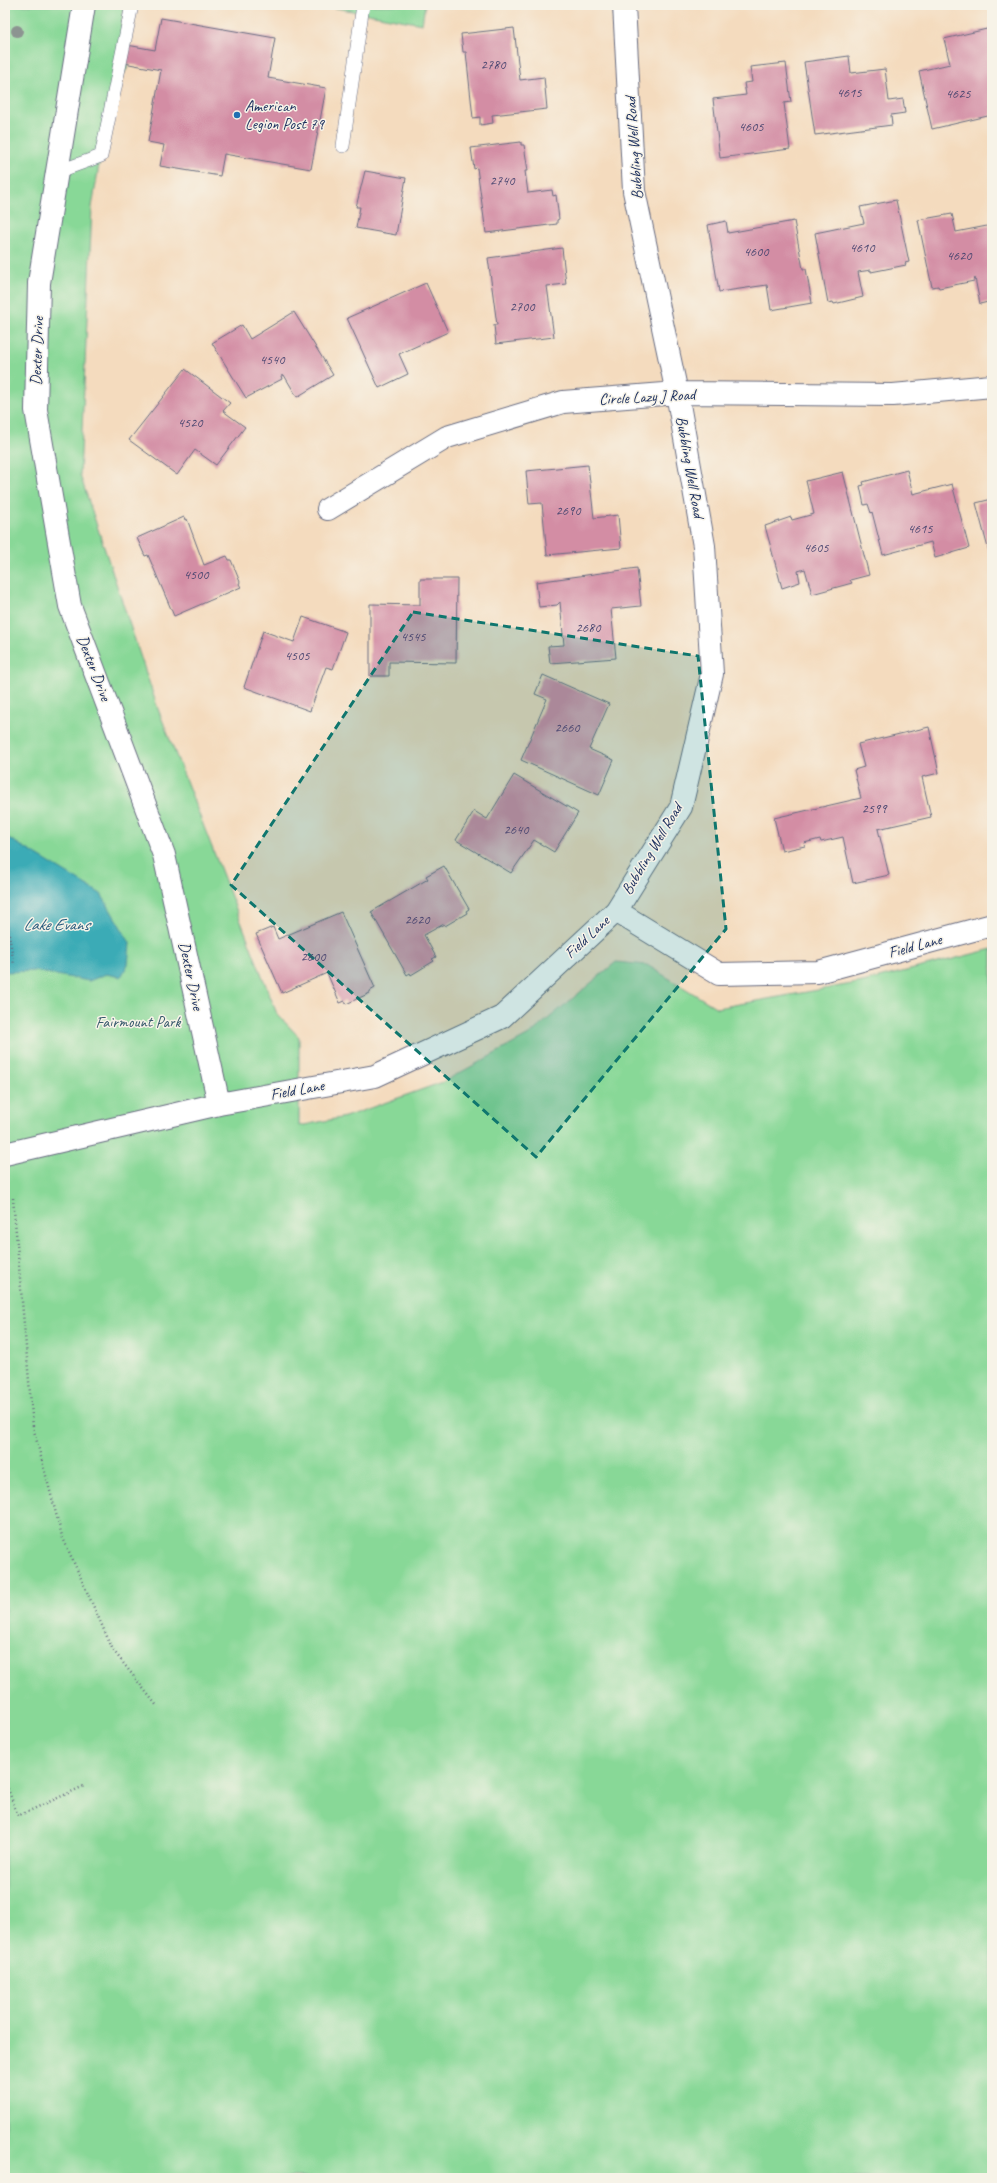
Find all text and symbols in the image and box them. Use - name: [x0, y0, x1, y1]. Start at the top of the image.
- house number: 2780: [480, 56, 507, 73]
- house number: 4615: [836, 84, 862, 101]
- house number: 4625: [945, 85, 971, 102]
- street label: Bubbling Well Road: [620, 93, 648, 200]
- place label: American Legion Post 79: [245, 96, 326, 134]
- marker: American Legion Post 79: [232, 110, 242, 120]
- house number: 4605: [738, 118, 764, 135]
- house number: 2740: [489, 172, 516, 189]
- house number: 4610: [849, 239, 876, 256]
- house number: 4600: [743, 243, 770, 260]
- house number: 4620: [946, 247, 973, 264]
- house number: 2700: [509, 298, 536, 315]
- street label: Dexter Drive: [26, 314, 48, 386]
- house number: 4540: [259, 351, 286, 368]
- street label: Circle Lazy J Road: [598, 384, 698, 410]
- house number: 4520: [177, 414, 204, 431]
- street label: Bubbling Well Road: [671, 415, 709, 522]
- house number: 2690: [555, 502, 582, 519]
- house number: 4615: [907, 520, 933, 537]
- house number: 4605: [803, 539, 829, 556]
- house number: 4500: [183, 566, 210, 583]
- house number: 2680: [575, 619, 602, 636]
- house number: 4545: [400, 628, 426, 645]
- street label: Dexter Drive: [72, 632, 116, 705]
- house number: 4505: [284, 647, 310, 664]
- house number: 2660: [554, 719, 581, 736]
- street label: Bubbling Well Road: [617, 797, 688, 898]
- house number: 2599: [861, 800, 888, 817]
- house number: 2640: [503, 821, 530, 838]
- street label: Field Lane: [560, 910, 615, 963]
- house number: 2620: [404, 911, 431, 928]
- water label: Lake Evans: [23, 914, 92, 935]
- street label: Field Lane: [886, 929, 946, 963]
- street label: Dexter Drive: [174, 940, 208, 1014]
- house number: 2600: [300, 948, 327, 965]
- park label: Fairmount Park: [96, 1012, 182, 1032]
- street label: Field Lane: [269, 1075, 327, 1105]

